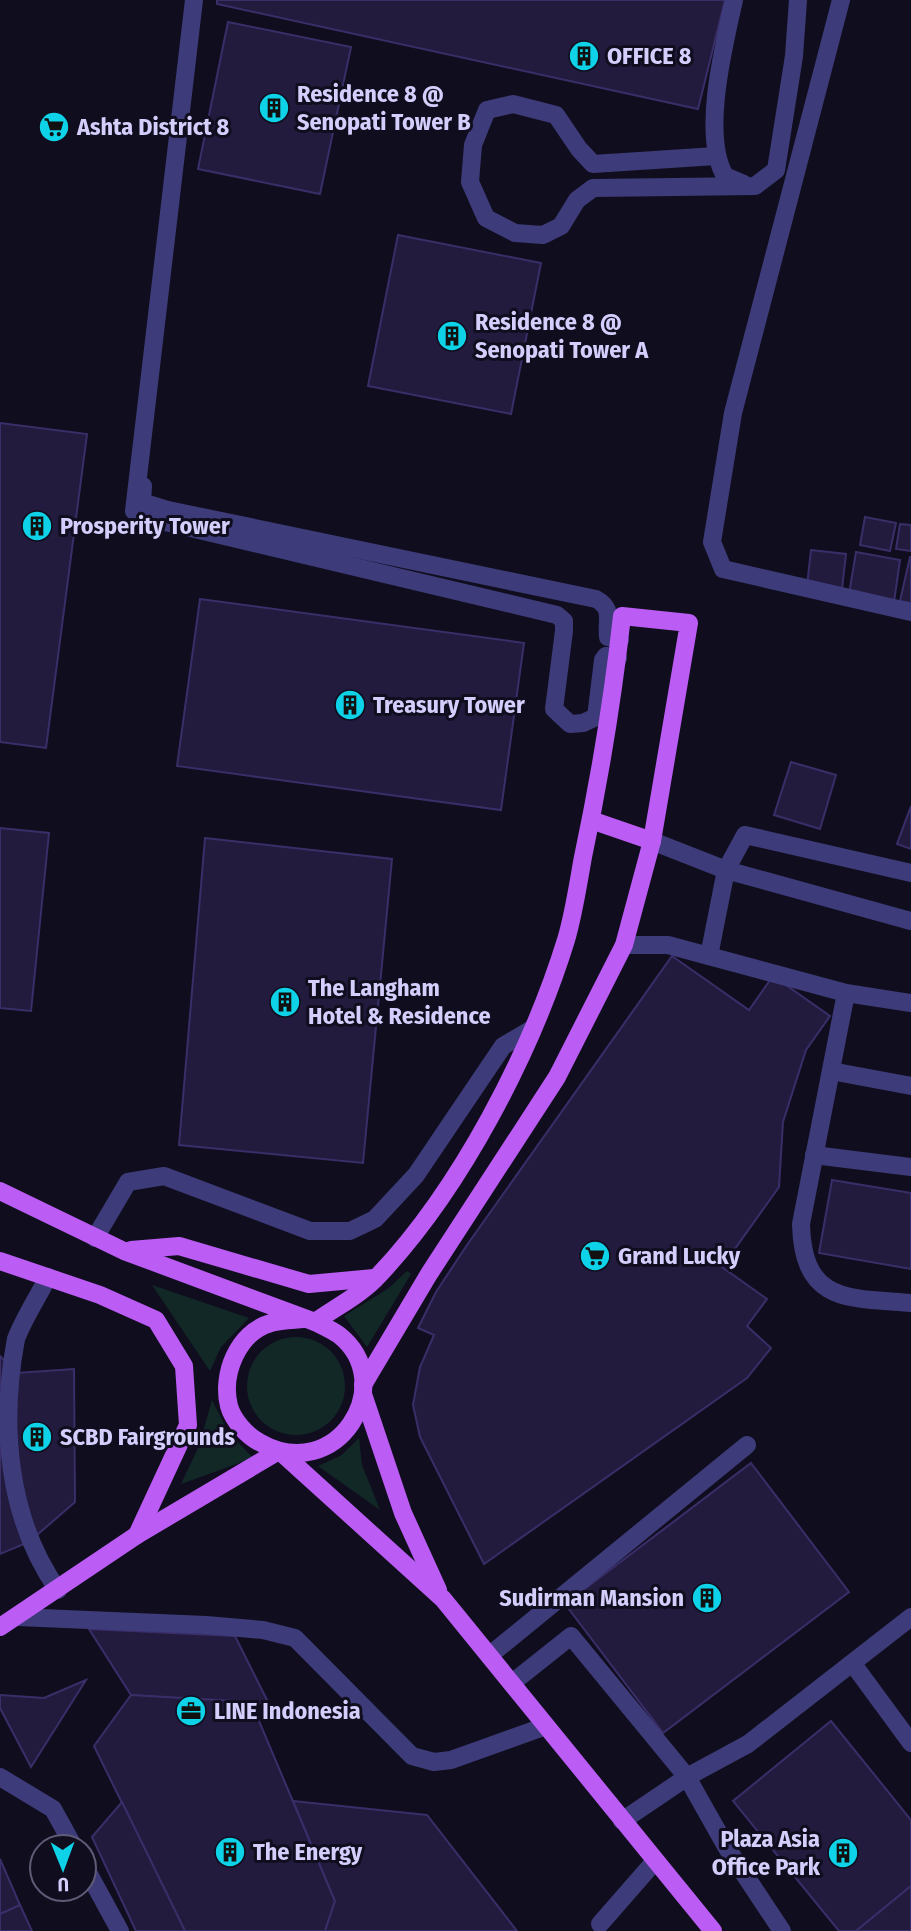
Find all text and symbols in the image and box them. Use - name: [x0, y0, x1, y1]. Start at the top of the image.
- building icon: OFFICE 8: [567, 39, 601, 73]
- place label: OFFICE 8: [607, 42, 692, 70]
- place label: Residence 8 @ Senopati Tower B: [297, 80, 471, 136]
- building icon: Residence 8 @ Senopati Tower B: [257, 91, 291, 125]
- supermarket icon: Ashta District 8: [37, 110, 71, 144]
- place label: Ashta District 8: [76, 113, 230, 141]
- place label: Residence 8 @ Senopati Tower A: [475, 308, 649, 364]
- building icon: Residence 8 @ Senopati Tower A: [435, 319, 469, 353]
- building icon: Prosperity Tower: [20, 509, 54, 543]
- place label: Prosperity Tower: [60, 512, 230, 540]
- building icon: Treasury Tower: [333, 688, 367, 722]
- place label: Treasury Tower: [373, 691, 525, 719]
- place label: The Langham Hotel & Residence: [308, 974, 491, 1030]
- building icon: The Langham Hotel & Residence: [268, 985, 302, 1019]
- supermarket icon: Grand Lucky: [578, 1239, 612, 1273]
- place label: Grand Lucky: [618, 1242, 741, 1270]
- building icon: SCBD Fairgrounds: [20, 1420, 54, 1454]
- place label: SCBD Fairgrounds: [60, 1423, 236, 1451]
- building icon: Sudirman Mansion: [690, 1581, 724, 1615]
- place label: Sudirman Mansion: [499, 1584, 684, 1612]
- office icon: LINE Indonesia: [174, 1694, 208, 1728]
- place label: LINE Indonesia: [214, 1697, 361, 1725]
- place label: Plaza Asia Office Park: [712, 1825, 821, 1881]
- north arrow: [28, 1833, 98, 1903]
- building icon: The Energy: [213, 1835, 247, 1869]
- building icon: Plaza Asia Office Park: [826, 1836, 860, 1870]
- place label: The Energy: [253, 1838, 363, 1866]
- text: U: [58, 1873, 69, 1896]

